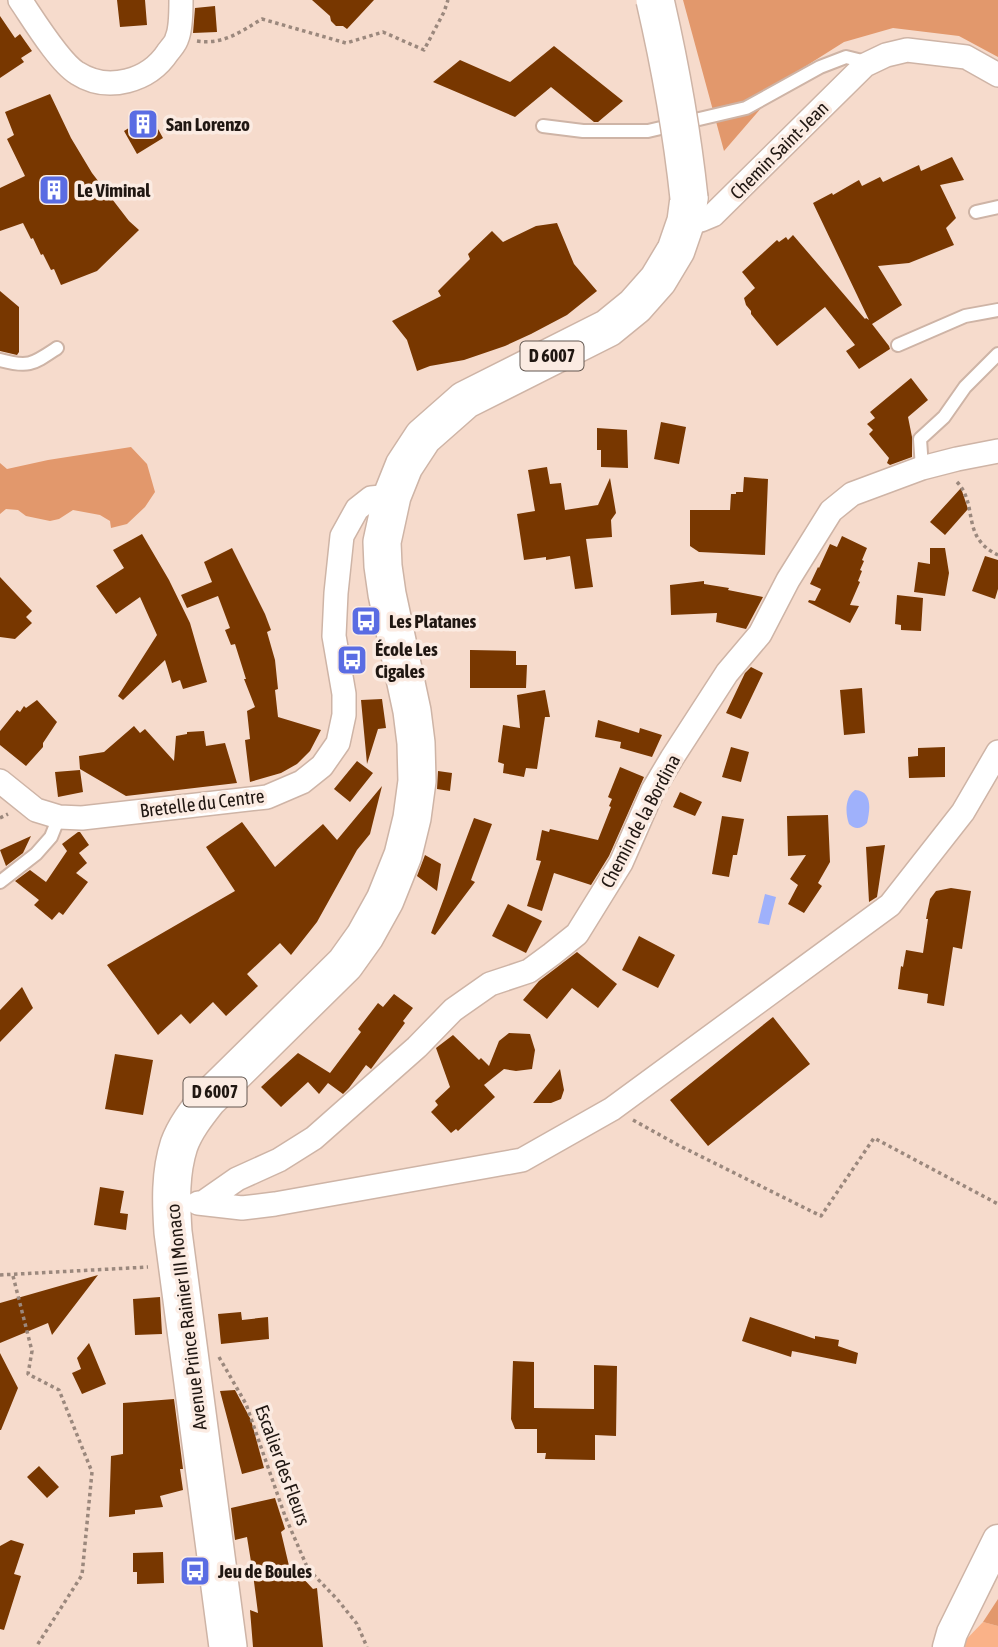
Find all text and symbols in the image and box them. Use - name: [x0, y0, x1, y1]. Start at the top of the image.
- street label: Chemin Saint-Jean: [725, 96, 833, 204]
- building icon: San Lorenzo: [126, 107, 160, 141]
- place label: San Lorenzo: [166, 113, 250, 135]
- building icon: Le Viminal: [37, 173, 71, 207]
- place label: Le Viminal: [77, 179, 151, 201]
- road number: D 6007: [520, 342, 584, 370]
- bus stop icon: Les Platanes: [349, 604, 383, 638]
- place label: Les Platanes: [389, 610, 477, 632]
- place label: École Les Cigales: [375, 638, 438, 682]
- bus stop icon: École Les Cigales: [335, 643, 369, 677]
- street label: Chemin de la Bordina: [596, 751, 684, 891]
- street label: Bretelle du Centre: [139, 784, 265, 822]
- road number: D 6007: [184, 1078, 246, 1106]
- street label: Avenue Prince Rainier III Monaco: [161, 1202, 211, 1431]
- street label: Escalier des Fleurs: [251, 1402, 315, 1528]
- bus stop icon: Jeu de Boules: [178, 1554, 212, 1588]
- place label: Jeu de Boules: [217, 1560, 312, 1582]

